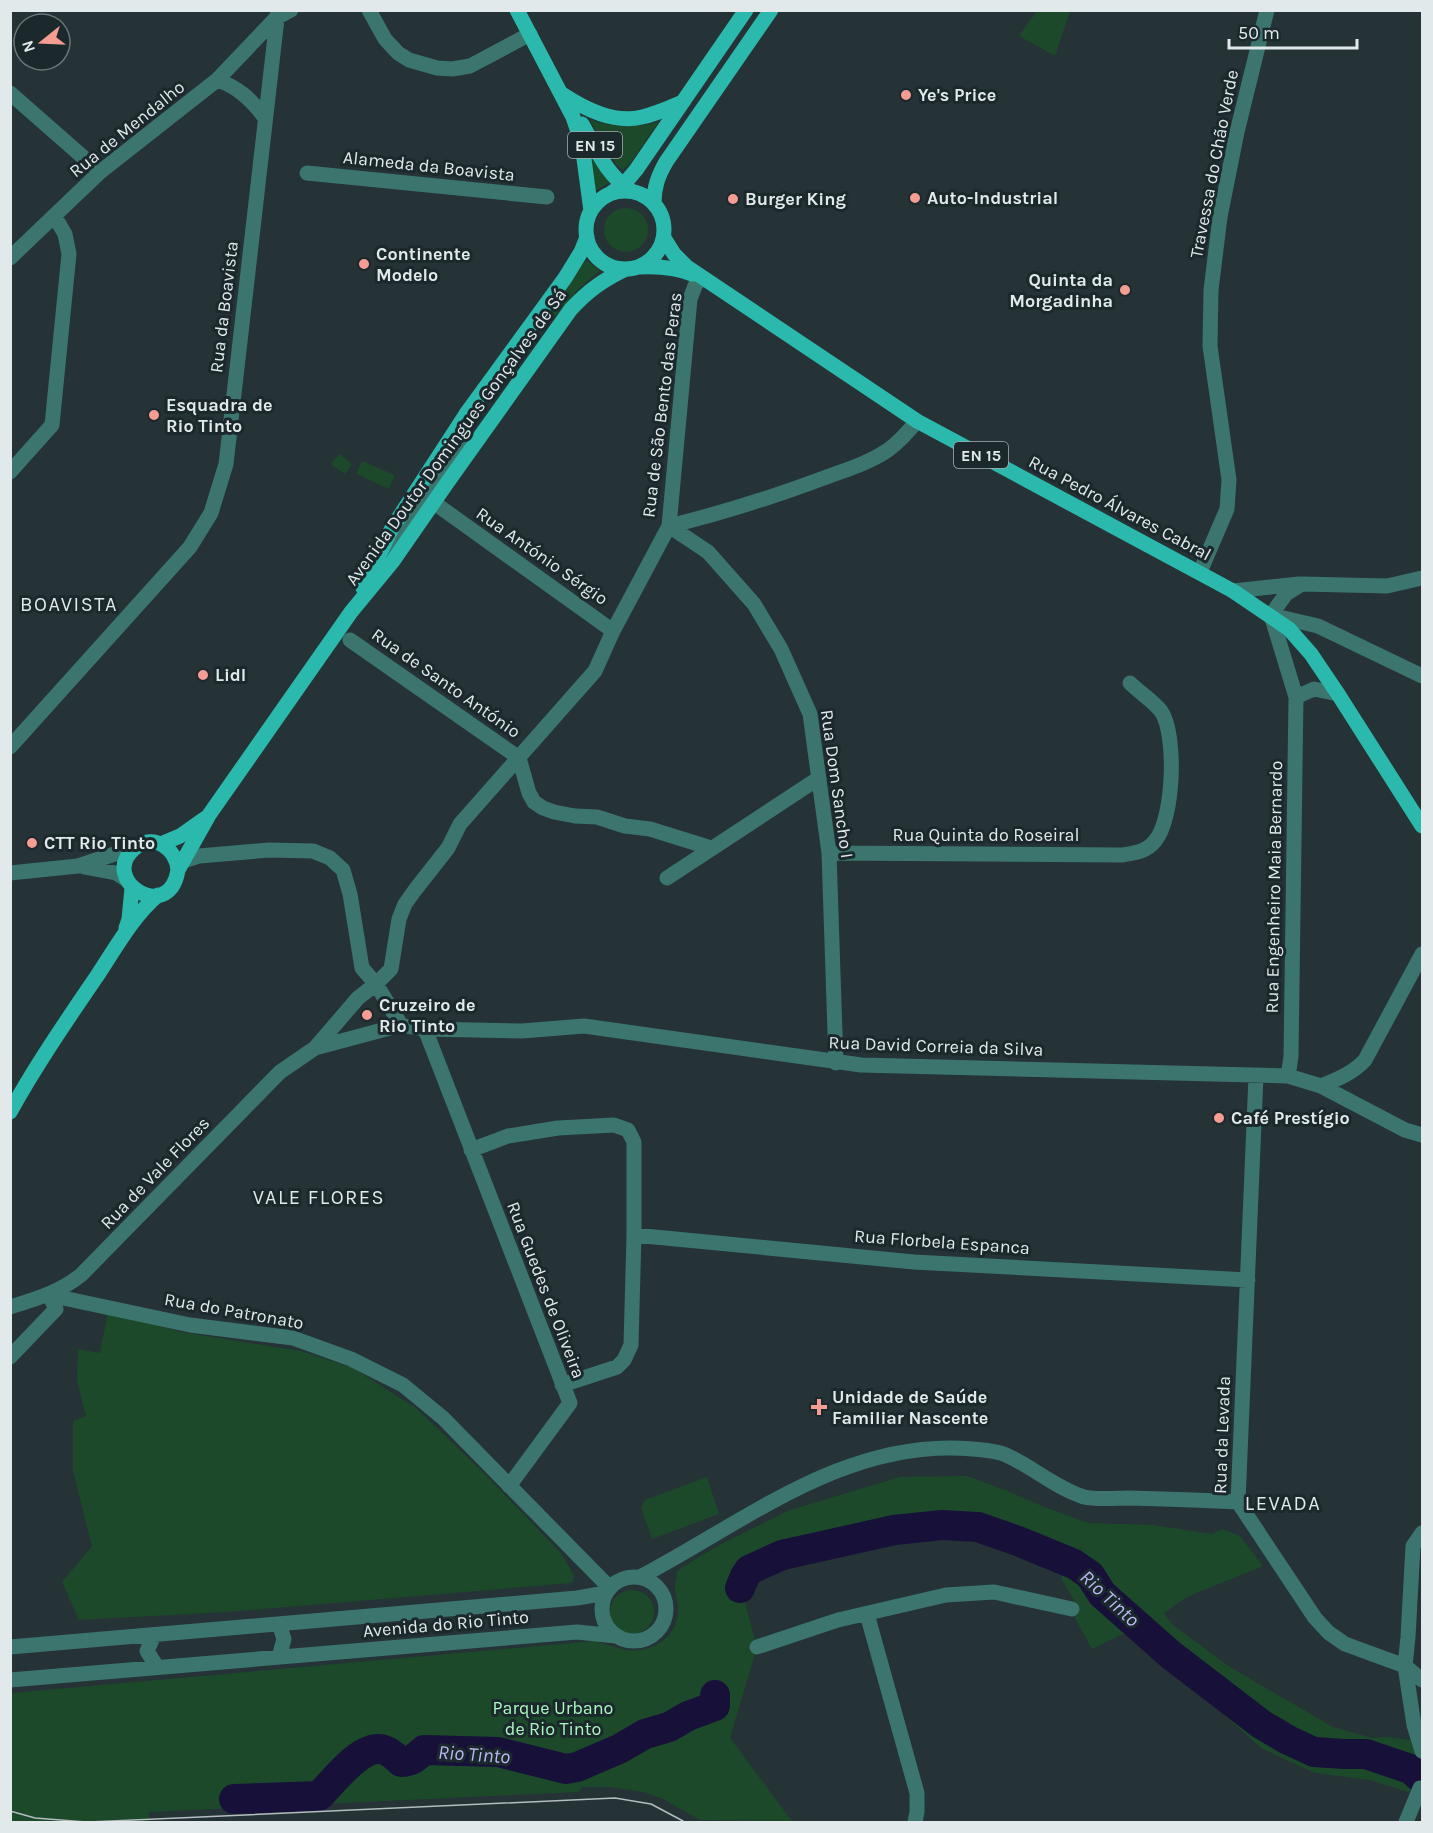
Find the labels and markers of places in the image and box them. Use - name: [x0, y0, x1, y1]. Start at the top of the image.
- place label: Ye's Price: [918, 84, 996, 106]
- marker: Ye's Price: [899, 88, 913, 102]
- place label: Auto-Industrial: [927, 187, 1058, 209]
- place label: Burger King: [745, 188, 846, 210]
- marker: Auto-Industrial: [908, 191, 922, 205]
- marker: Burger King: [726, 192, 740, 206]
- place label: Continente Modelo: [376, 243, 470, 286]
- marker: Continente Modelo: [357, 257, 371, 271]
- place label: Quinta da Morgadinha: [1009, 269, 1113, 312]
- marker: Quinta da Morgadinha: [1118, 283, 1132, 297]
- place label: Esquadra de Rio Tinto: [166, 394, 273, 437]
- marker: Esquadra de Rio Tinto: [147, 408, 161, 422]
- place label: Lidl: [215, 664, 246, 686]
- marker: Lidl: [196, 668, 210, 682]
- place label: CTT Rio Tinto: [44, 832, 155, 854]
- marker: CTT Rio Tinto: [25, 836, 39, 850]
- place label: Cruzeiro de Rio Tinto: [379, 994, 476, 1037]
- marker: Cruzeiro de Rio Tinto: [360, 1008, 374, 1022]
- place label: Café Prestígio: [1231, 1107, 1350, 1129]
- marker: Café Prestígio: [1212, 1111, 1226, 1125]
- place label: Unidade de Saúde Familiar Nascente: [832, 1386, 988, 1429]
- marker: Unidade de Saúde Familiar Nascente: [810, 1398, 828, 1416]

